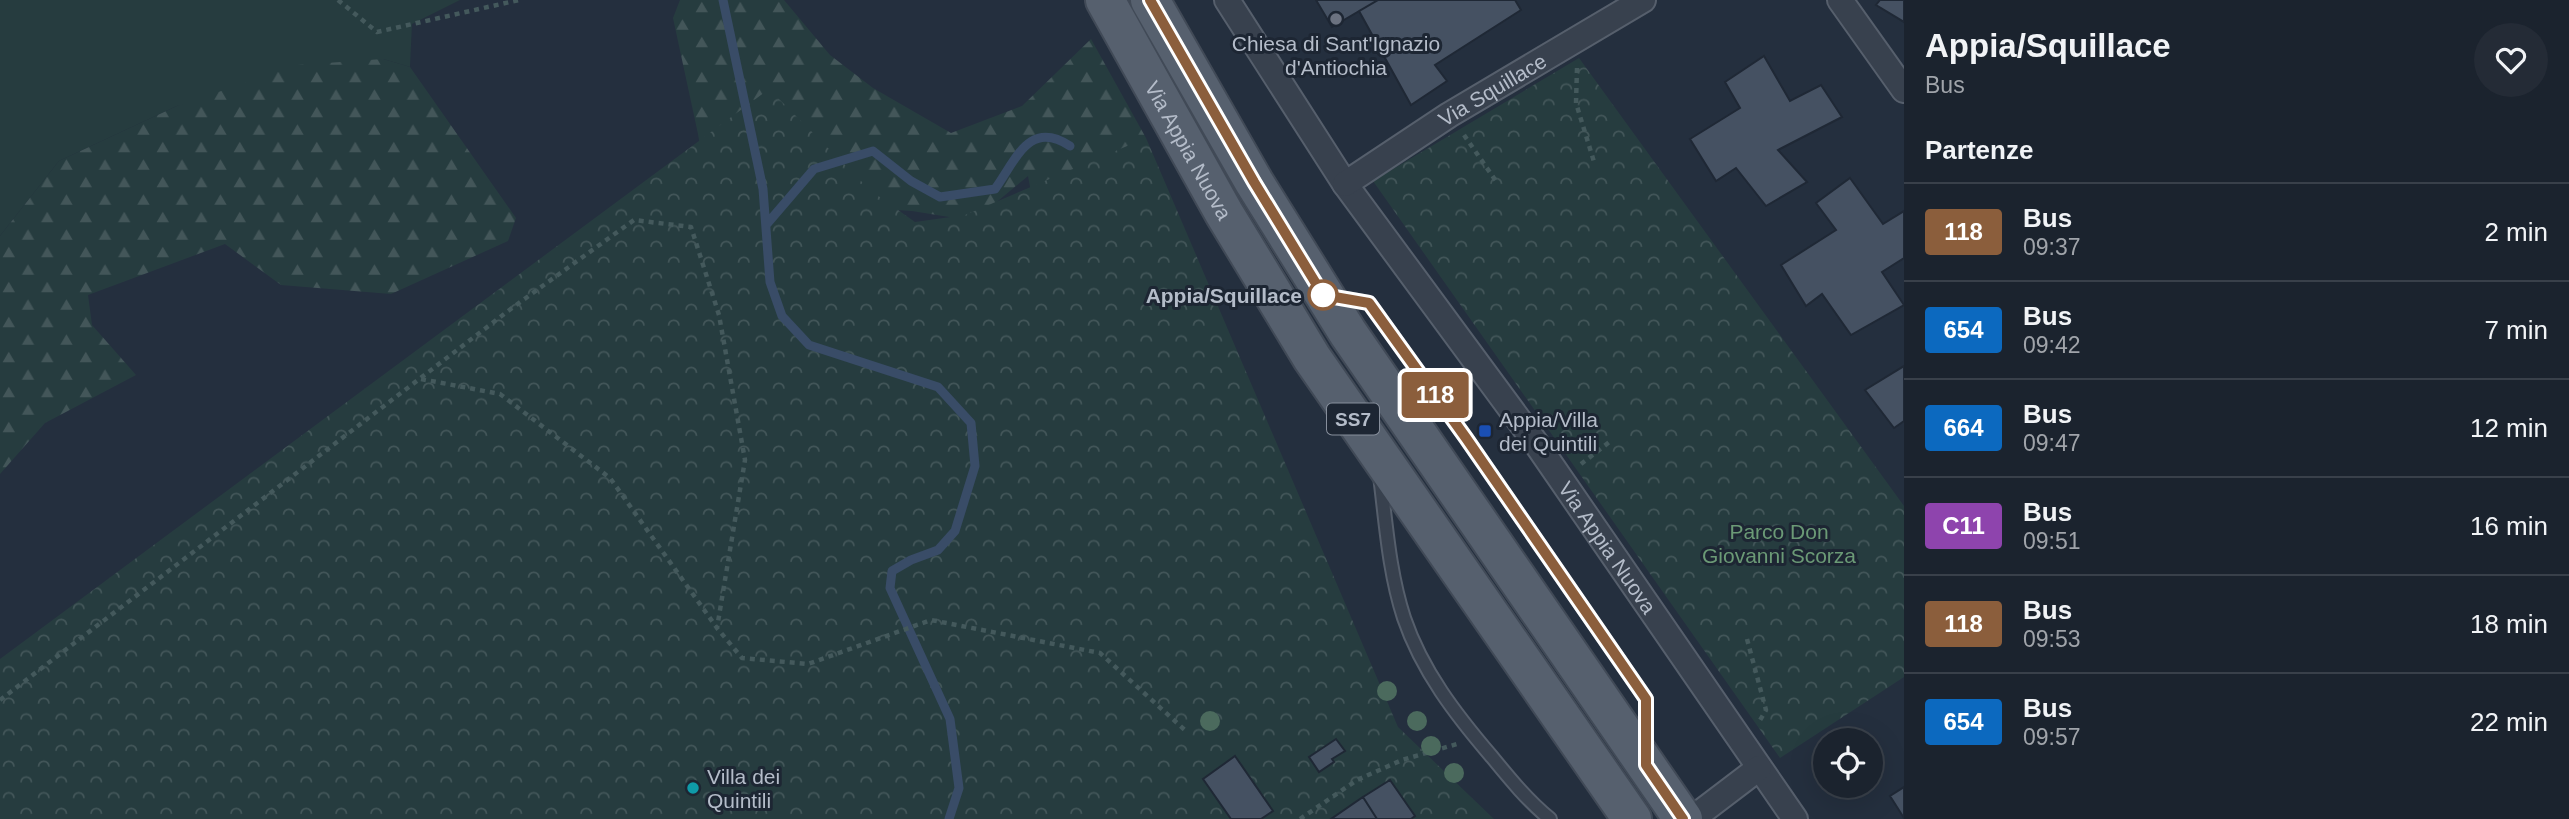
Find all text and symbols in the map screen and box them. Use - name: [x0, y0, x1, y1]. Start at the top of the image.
- marker: Chiesa di Sant'Ignazio d'Antiochia: [1328, 11, 1344, 27]
- button: heart: [2474, 23, 2548, 97]
- text: Appia/Squillace: [1925, 27, 2171, 64]
- place label: Chiesa di Sant'Ignazio d'Antiochia: [1232, 32, 1440, 79]
- street label: Via Squillace: [1434, 49, 1550, 130]
- text: Bus: [1925, 72, 1965, 98]
- street label: Via Appia Nuova: [1141, 77, 1237, 224]
- text: Partenze: [1925, 135, 2033, 165]
- text: Bus: [2023, 203, 2072, 233]
- text: 2 min: [2484, 217, 2548, 247]
- text: 118: [1944, 218, 1983, 245]
- text: 09:37: [2023, 234, 2081, 260]
- marker: Appia/Squillace: [1308, 280, 1338, 310]
- place label: Appia/Squillace: [1146, 284, 1302, 307]
- text: Bus: [2023, 301, 2072, 331]
- text: 7 min: [2484, 315, 2548, 345]
- text: 654: [1943, 316, 1984, 343]
- text: 09:42: [2023, 332, 2081, 358]
- line badge: 118: [1395, 372, 1475, 418]
- text: 118: [1416, 381, 1454, 408]
- text: Bus: [2023, 399, 2072, 429]
- road number: SS7: [1327, 404, 1379, 434]
- place label: Appia/Villa dei Quintili: [1499, 408, 1598, 455]
- text: 12 min: [2470, 413, 2548, 443]
- text: 664: [1943, 414, 1984, 441]
- marker: Appia/Villa dei Quintili: [1477, 423, 1493, 439]
- text: 09:47: [2023, 430, 2081, 456]
- street label: Via Appia Nuova: [1554, 477, 1661, 618]
- text: Bus: [2023, 497, 2072, 527]
- text: 16 min: [2470, 511, 2548, 541]
- text: C11: [1942, 512, 1985, 539]
- park label: Parco Don Giovanni Scorza: [1702, 520, 1856, 567]
- text: 09:51: [2023, 528, 2081, 554]
- text: Bus: [2023, 595, 2072, 625]
- text: 18 min: [2470, 609, 2548, 639]
- text: 118: [1944, 610, 1983, 637]
- text: 09:53: [2023, 626, 2081, 652]
- text: Bus: [2023, 693, 2072, 723]
- text: 22 min: [2470, 707, 2548, 737]
- text: 654: [1943, 708, 1984, 735]
- text: 09:57: [2023, 724, 2081, 750]
- map controls: [1813, 728, 1883, 798]
- button: locate: [1813, 728, 1883, 798]
- place label: Villa dei Quintili: [707, 765, 780, 812]
- marker: Villa dei Quintili: [685, 780, 701, 796]

